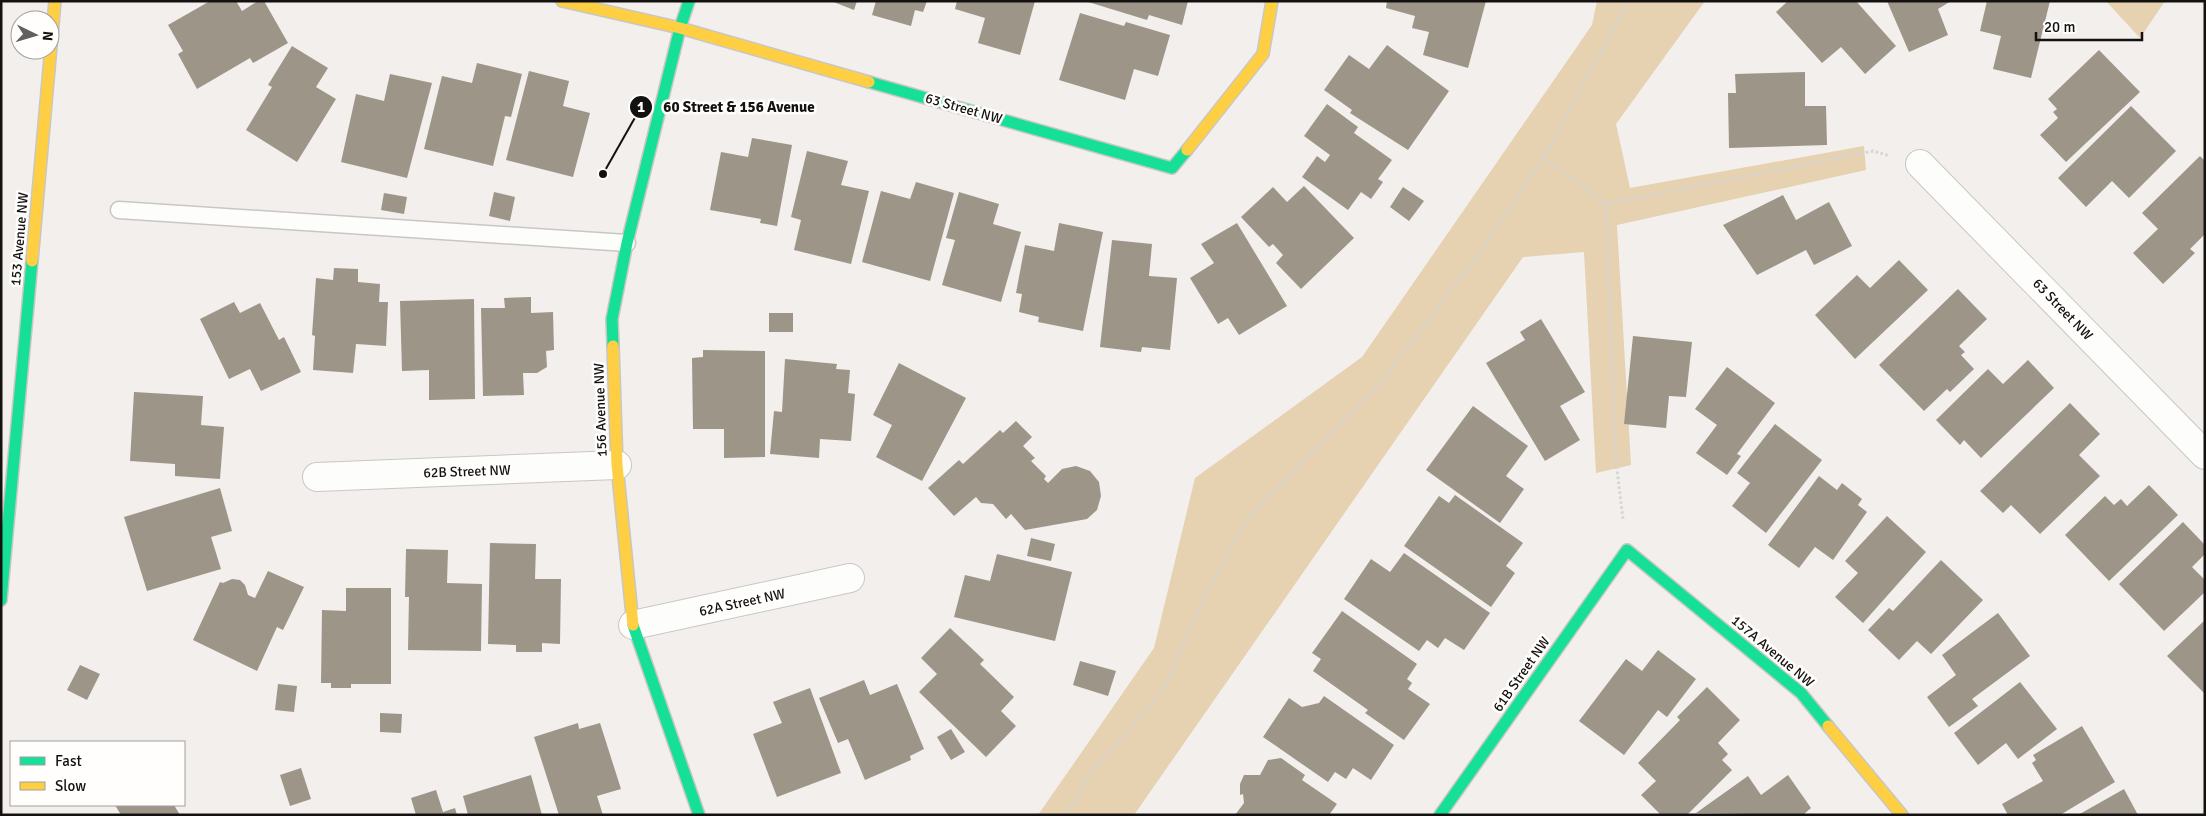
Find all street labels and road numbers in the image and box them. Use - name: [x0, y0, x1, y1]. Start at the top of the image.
- street label: 63 Street NW: [923, 89, 1004, 128]
- street label: 153 Avenue NW: [7, 191, 32, 287]
- street label: 63 Street NW: [2029, 275, 2096, 344]
- street label: 156 Avenue NW: [590, 363, 611, 457]
- street label: 62B Street NW: [423, 461, 511, 482]
- street label: 62A Street NW: [697, 585, 787, 620]
- street label: 157A Avenue NW: [1728, 612, 1818, 691]
- street label: 61B Street NW: [1489, 633, 1554, 715]

